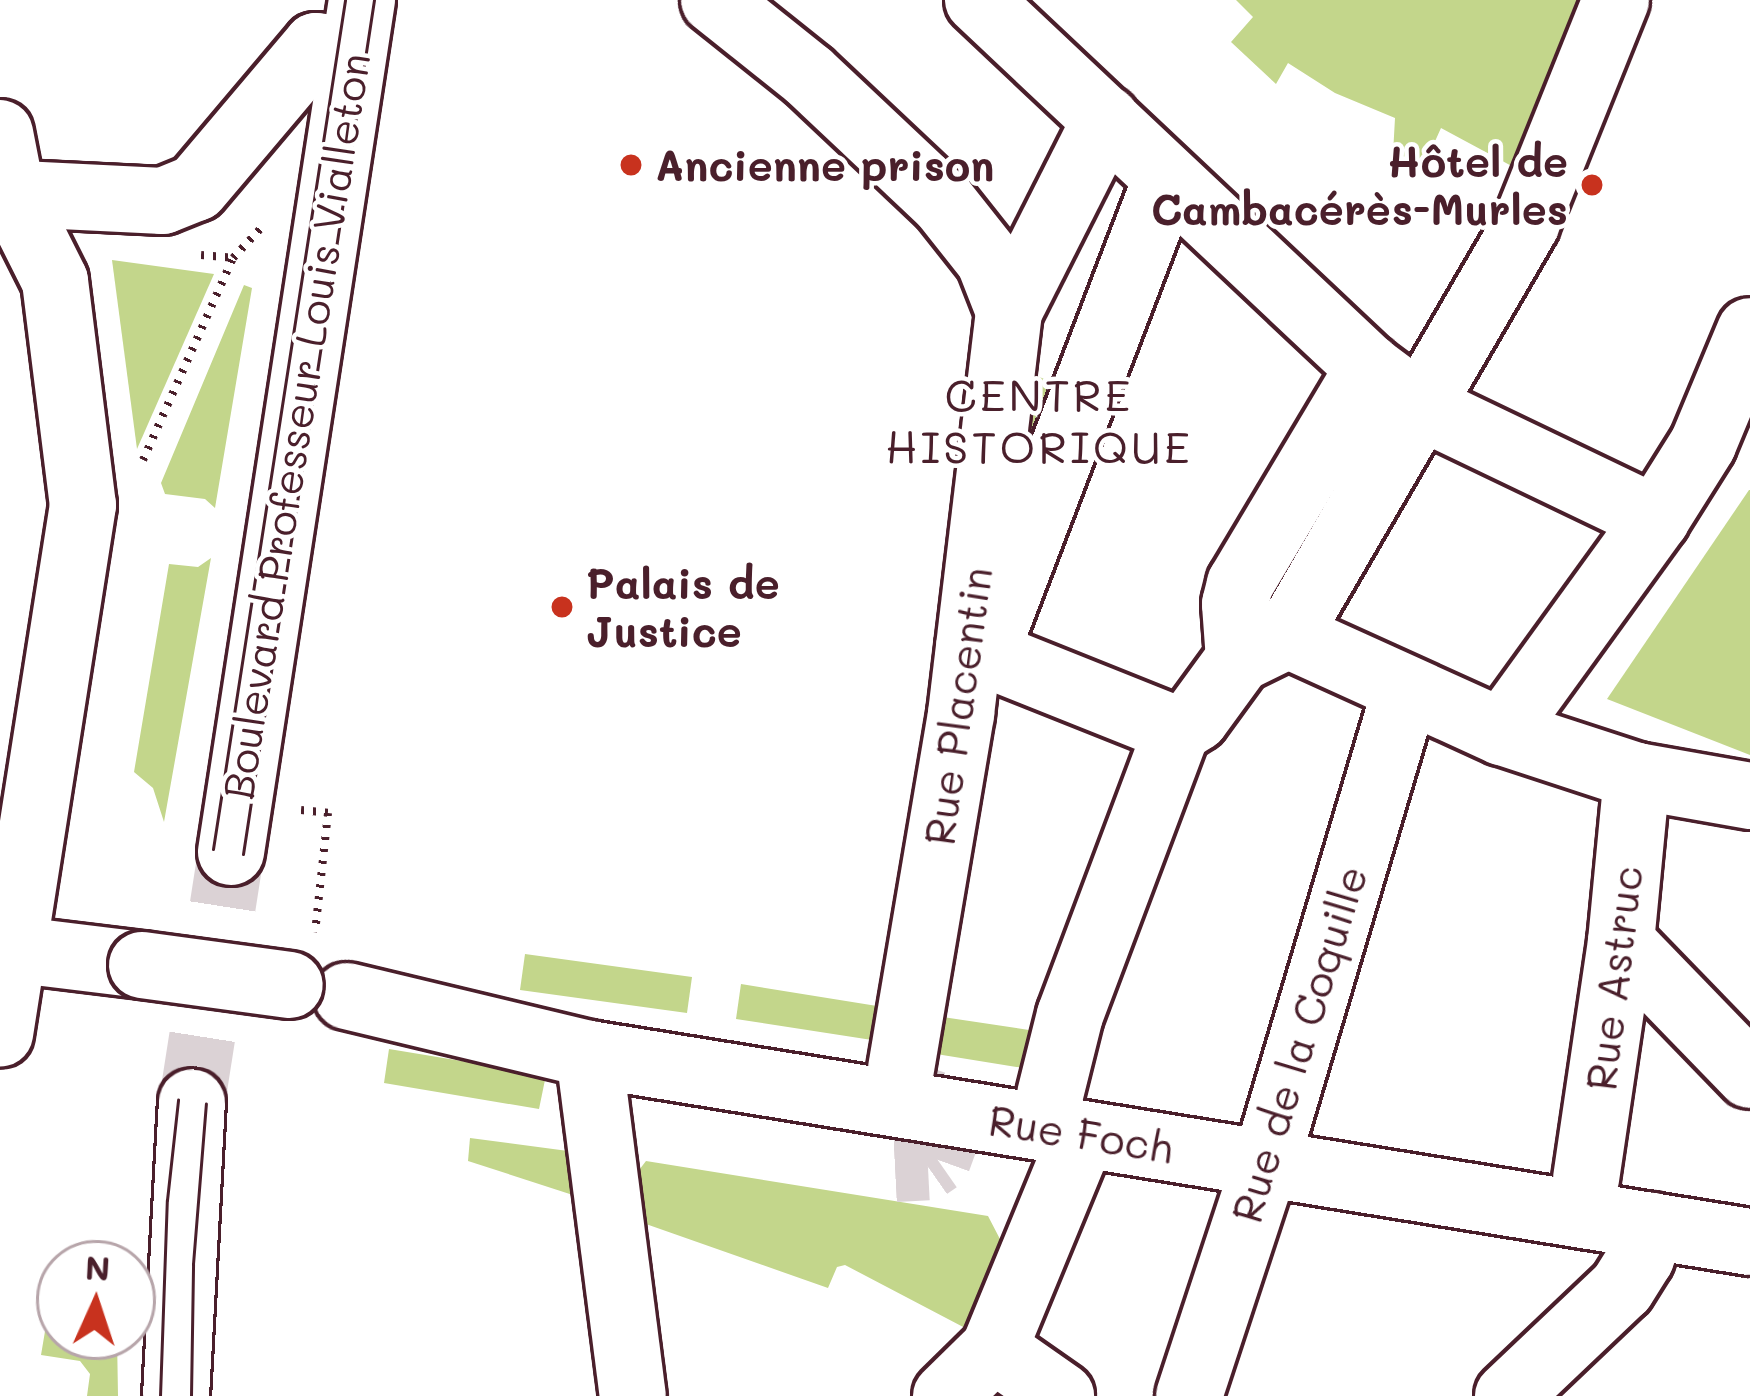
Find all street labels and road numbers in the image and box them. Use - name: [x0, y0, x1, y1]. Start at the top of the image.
- street label: Boulevard Professeur Louis Vialleton: [212, 49, 380, 803]
- street label: Rue Placentin: [914, 564, 1002, 848]
- street label: Rue de la Coquille: [1221, 860, 1377, 1228]
- street label: Rue Astruc: [1575, 863, 1653, 1093]
- street label: Rue Foch: [985, 1095, 1177, 1173]

